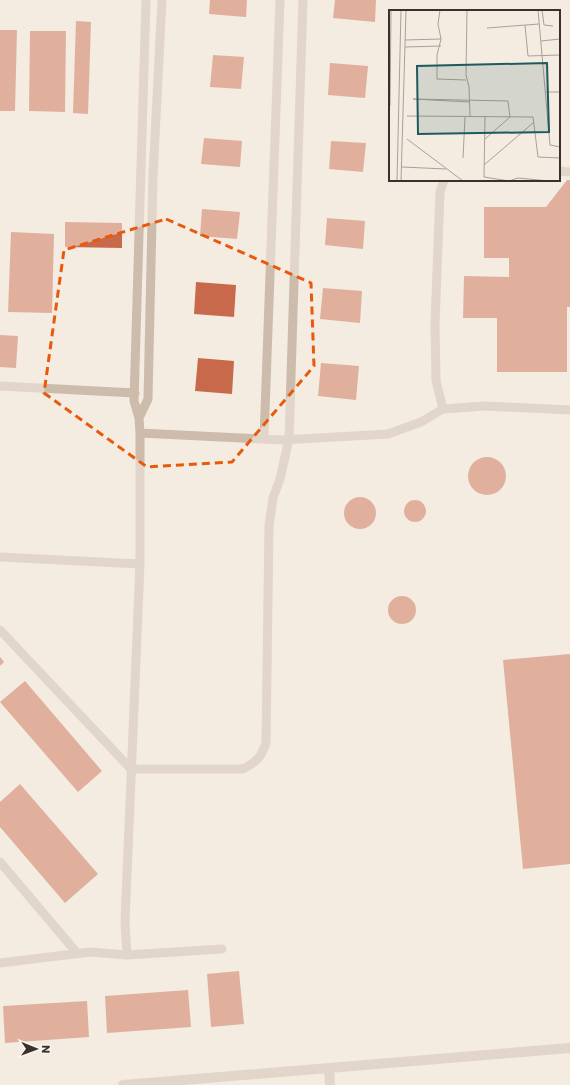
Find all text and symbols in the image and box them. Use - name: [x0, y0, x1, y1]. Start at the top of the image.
- inset map: [389, 10, 560, 181]
- north arrow: [16, 1029, 56, 1069]
- text: N: [38, 1045, 54, 1053]

